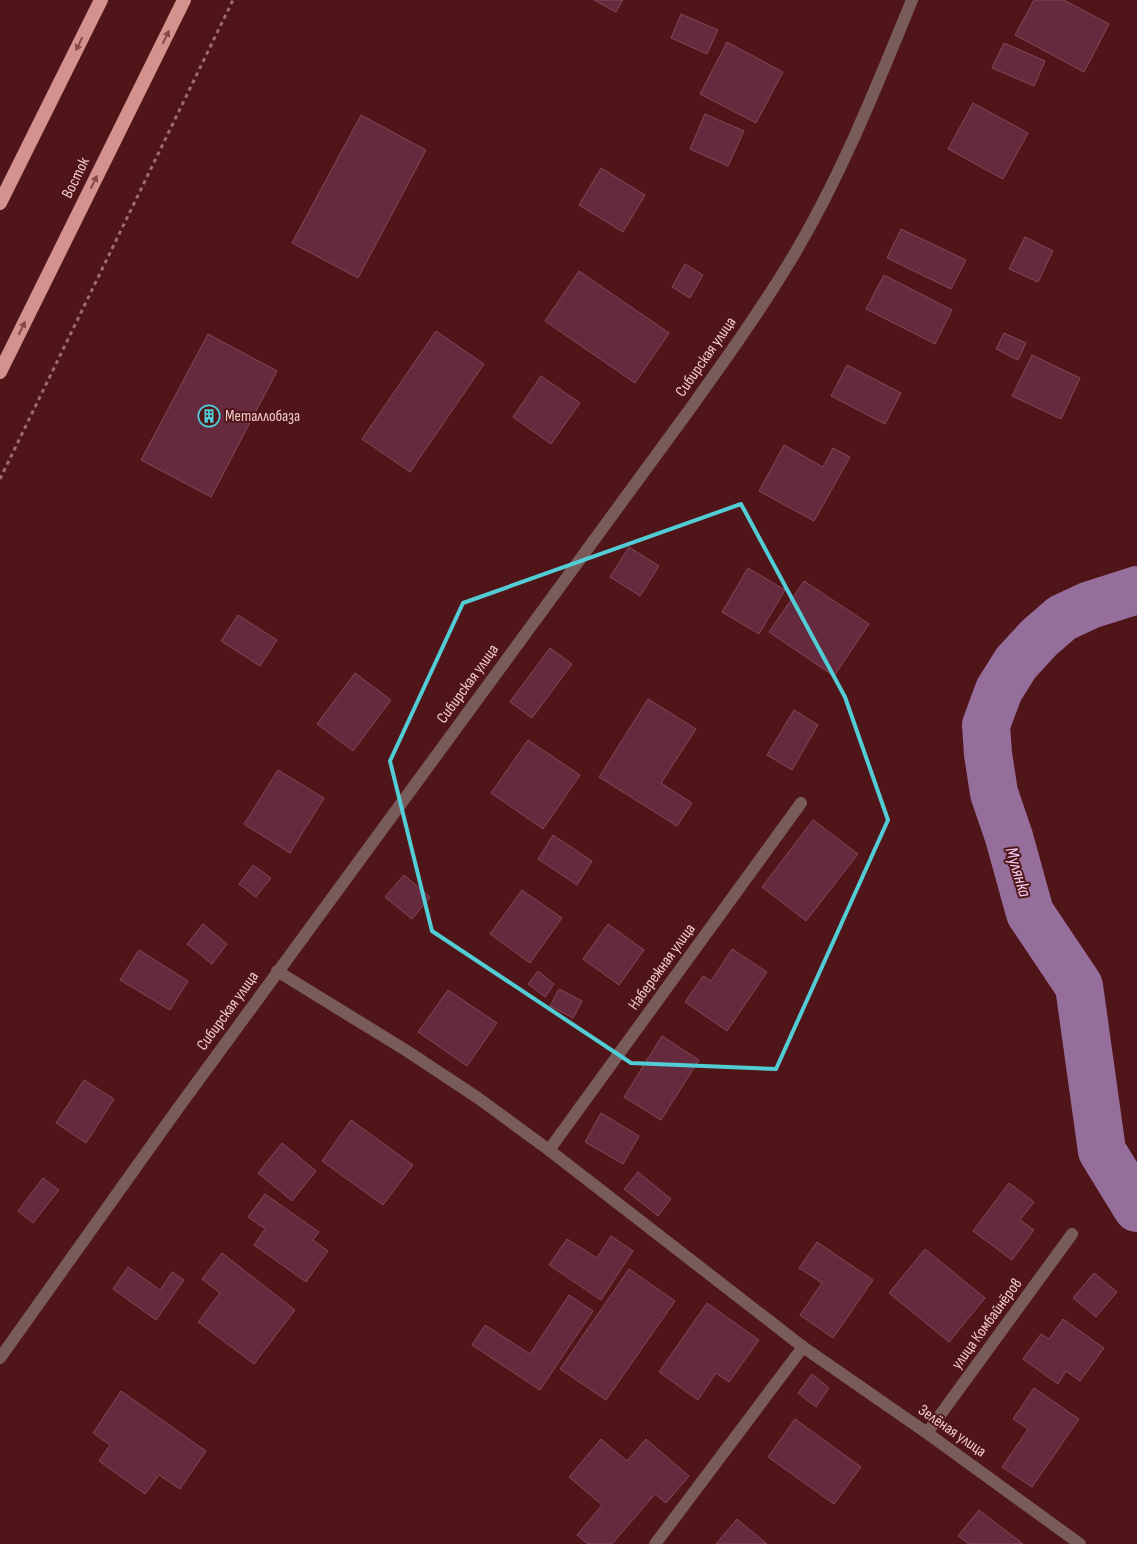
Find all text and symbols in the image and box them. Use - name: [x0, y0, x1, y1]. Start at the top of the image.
- one-way arrow: [162, 30, 170, 44]
- one-way arrow: [75, 37, 83, 51]
- street label: Восток: [58, 154, 94, 201]
- one-way arrow: [90, 175, 98, 190]
- street label: Сибирская улица: [672, 313, 740, 401]
- one-way arrow: [18, 321, 26, 335]
- building icon: Металлобаза: [197, 404, 221, 428]
- place label: Металлобаза: [225, 407, 300, 426]
- street label: Сибирская улица: [433, 641, 503, 727]
- water label: Мулянка: [1000, 844, 1036, 900]
- street label: Набережная улица: [624, 920, 700, 1014]
- street label: Сибирская улица: [193, 968, 263, 1054]
- street label: улица Комбайнёров: [948, 1275, 1026, 1373]
- street label: Зелёная улица: [914, 1401, 990, 1461]

